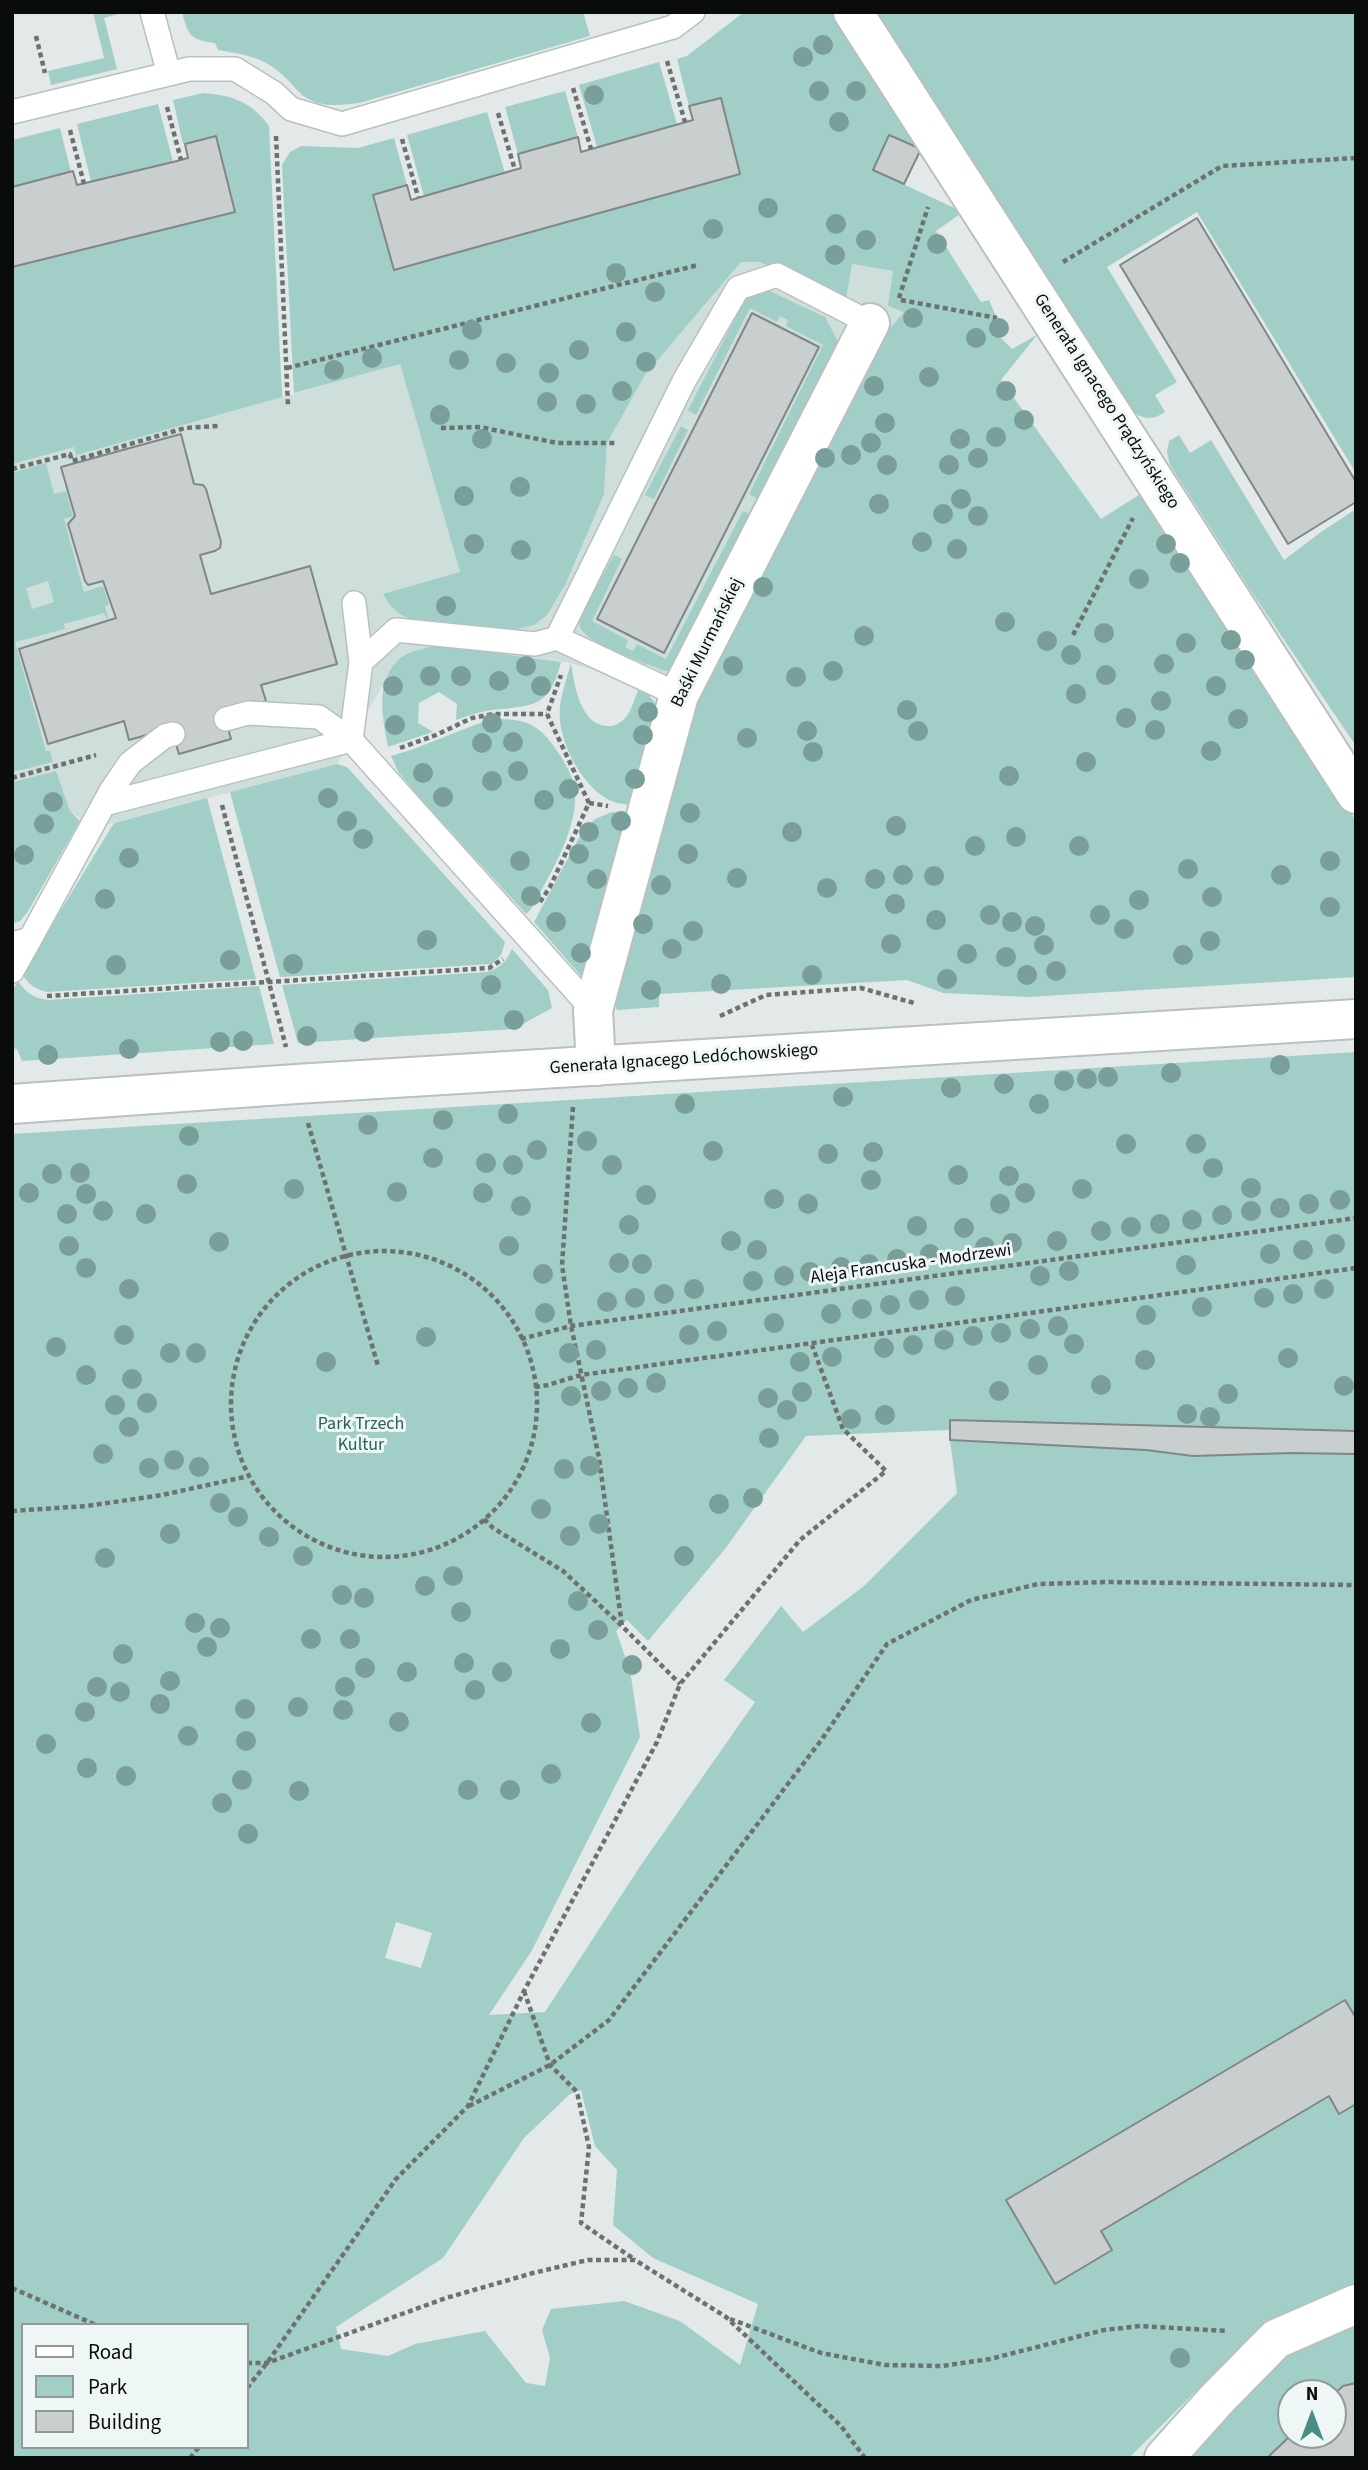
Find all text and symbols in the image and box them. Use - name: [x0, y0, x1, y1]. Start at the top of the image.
- street label: Generała Ignacego Prądzyńskiego: [1028, 290, 1184, 514]
- street label: Baśki Murmańskiej: [667, 575, 749, 711]
- street label: Generała Ignacego Ledóchowskiego: [549, 1040, 819, 1080]
- street label: Aleja Francuska - Modrzewi: [809, 1240, 1013, 1290]
- park label: Park Trzech Kultur: [318, 1414, 404, 1456]
- legend: [21, 2323, 248, 2449]
- text: Road: [88, 2337, 133, 2367]
- text: Park: [88, 2372, 127, 2402]
- north arrow: [1277, 2379, 1347, 2449]
- text: N: [1306, 2381, 1318, 2408]
- text: Building: [88, 2407, 161, 2437]

